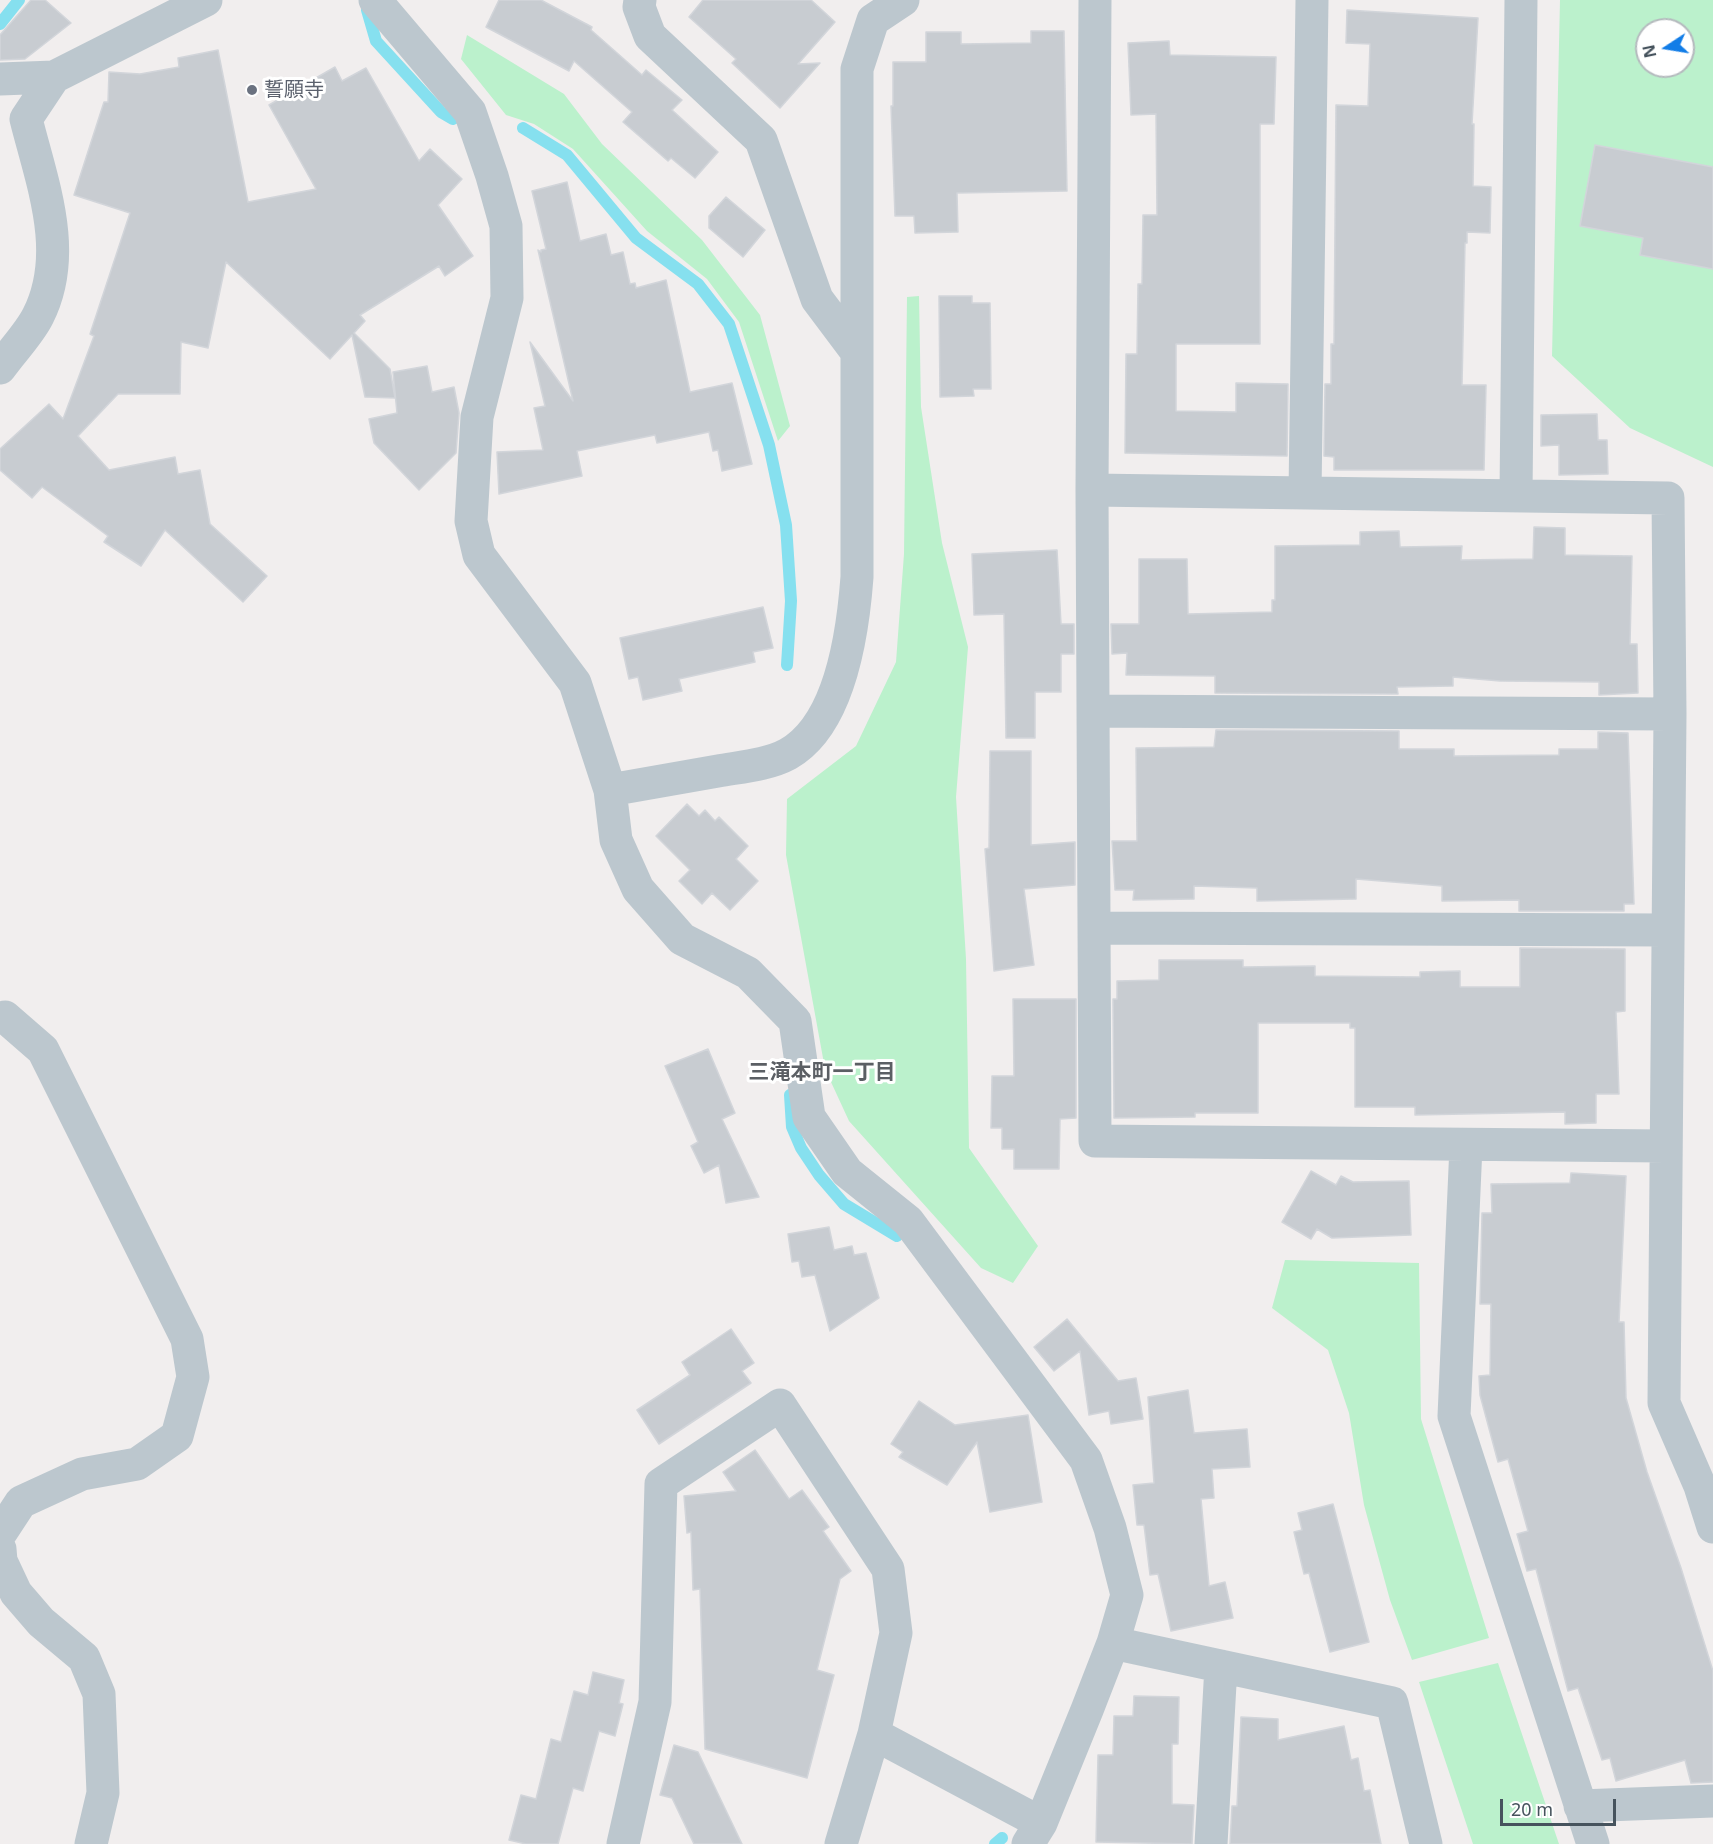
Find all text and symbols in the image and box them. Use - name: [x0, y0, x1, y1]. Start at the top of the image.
- north arrow: [1635, 18, 1695, 78]
- text: N: [1637, 43, 1661, 60]
- place label: 誓願寺: [264, 78, 324, 102]
- marker: 誓願寺: [245, 83, 259, 97]
- district label: 三滝本町一丁目: [749, 1060, 895, 1086]
- scale bar: [1503, 1787, 1618, 1825]
- text: 20 m: [1511, 1797, 1553, 1821]

